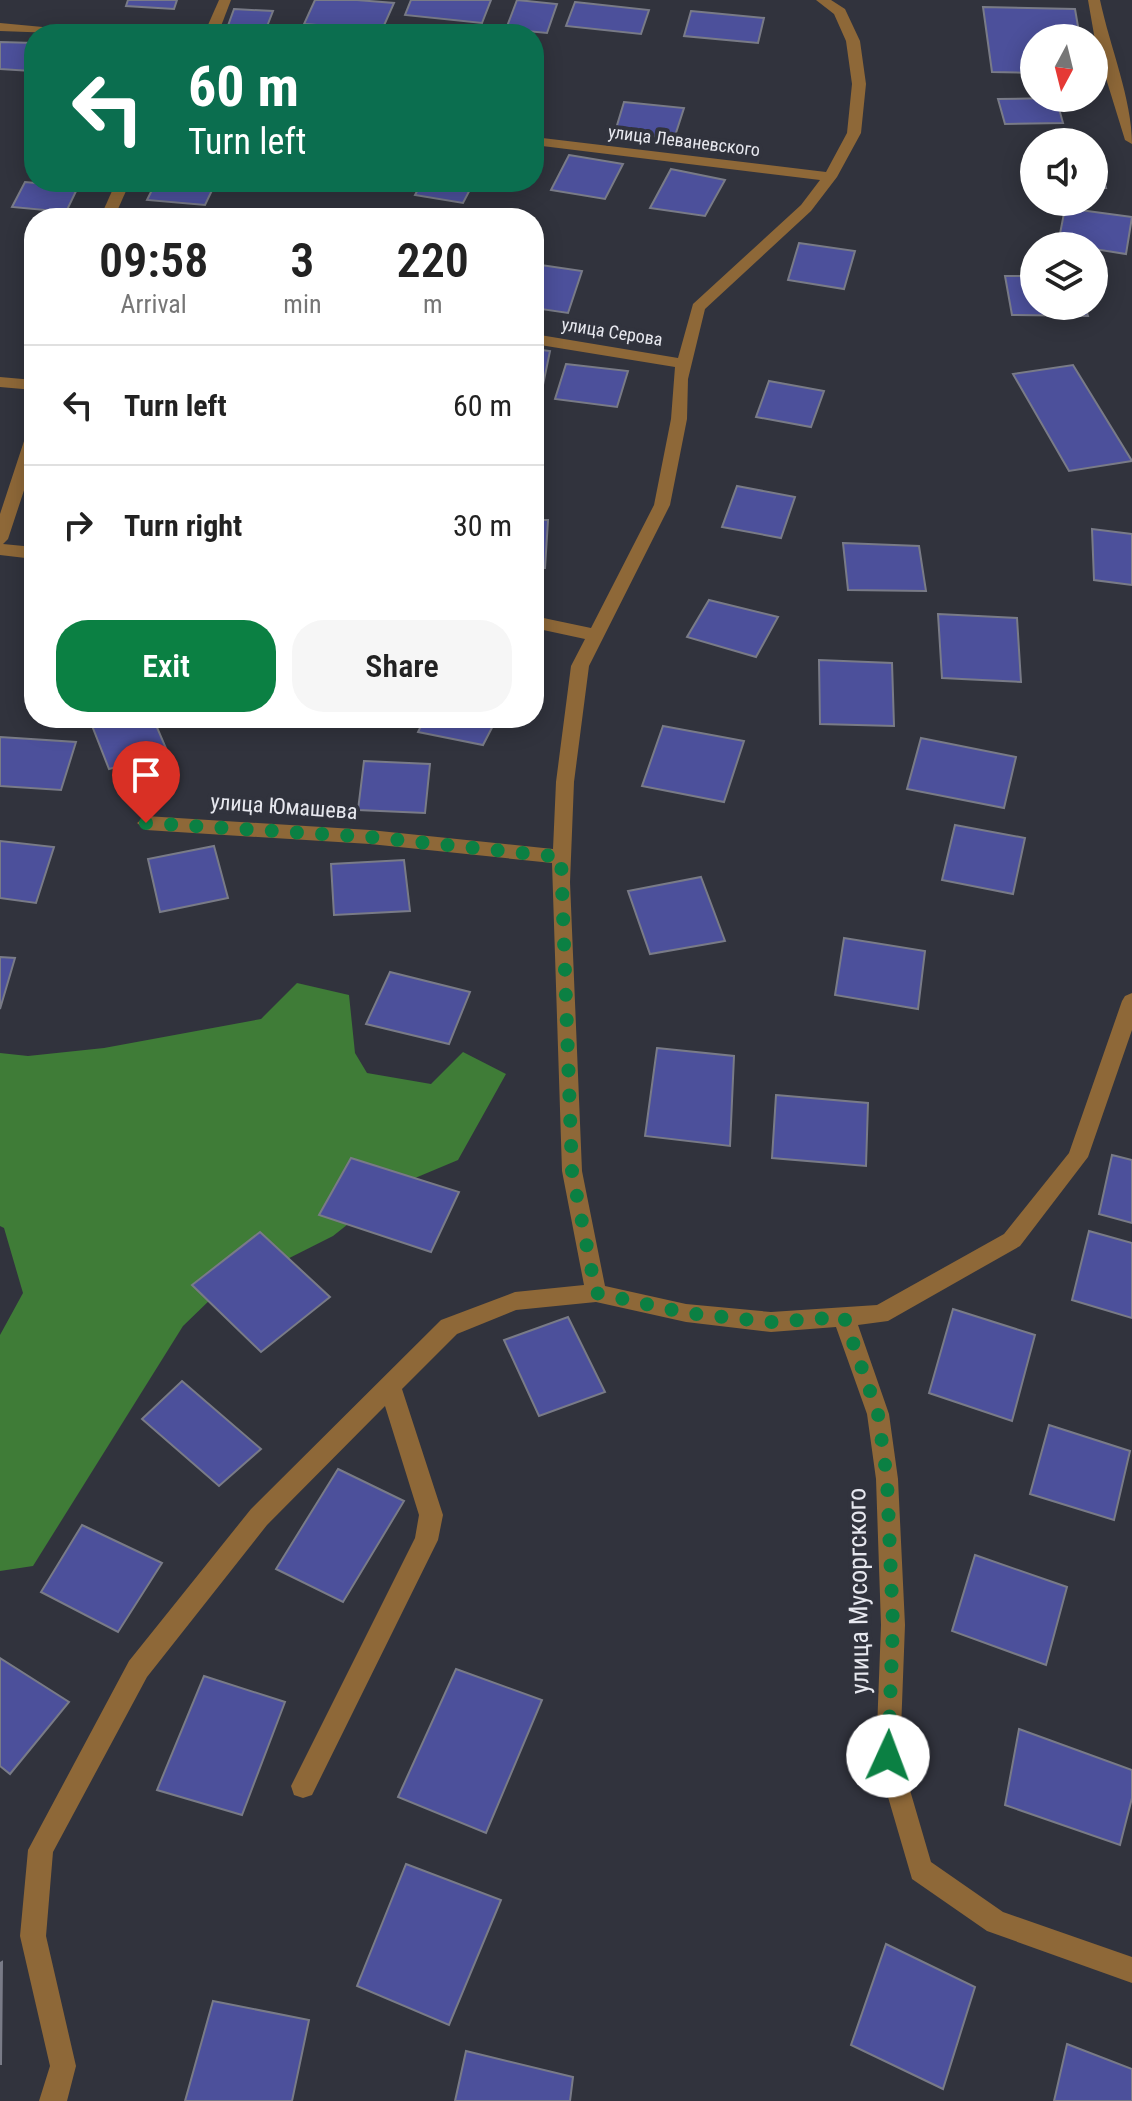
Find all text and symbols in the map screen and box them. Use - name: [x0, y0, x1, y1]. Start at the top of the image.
- north arrow: [1020, 24, 1108, 112]
- map controls: [1020, 24, 1108, 320]
- text: 60 m: [188, 54, 299, 120]
- icon: left: [56, 56, 160, 160]
- text: Turn left: [188, 121, 306, 163]
- street label: улица Леваневского: [607, 121, 761, 160]
- button: sound: [1020, 128, 1108, 216]
- text: 09:58: [99, 232, 208, 289]
- text: 3: [290, 232, 314, 289]
- text: 220: [397, 232, 469, 289]
- button: layers: [1020, 232, 1108, 320]
- text: Arrival: [121, 289, 187, 319]
- text: min: [283, 289, 321, 319]
- text: m: [423, 289, 443, 319]
- street label: улица Серова: [560, 313, 664, 350]
- icon: left: [56, 383, 100, 427]
- text: Turn left: [124, 388, 227, 423]
- text: 60 m: [453, 388, 512, 423]
- icon: right: [56, 503, 100, 547]
- text: Turn right: [124, 508, 242, 543]
- text: 30 m: [453, 508, 512, 543]
- button: Exit: [56, 620, 276, 712]
- button: Share: [292, 620, 512, 712]
- pin: [112, 741, 180, 823]
- icon: arrive: [124, 753, 168, 797]
- street label: улица Юмашева: [210, 789, 358, 824]
- street label: улица Мусоргского: [841, 1488, 875, 1694]
- position arrow: [846, 1714, 930, 1798]

